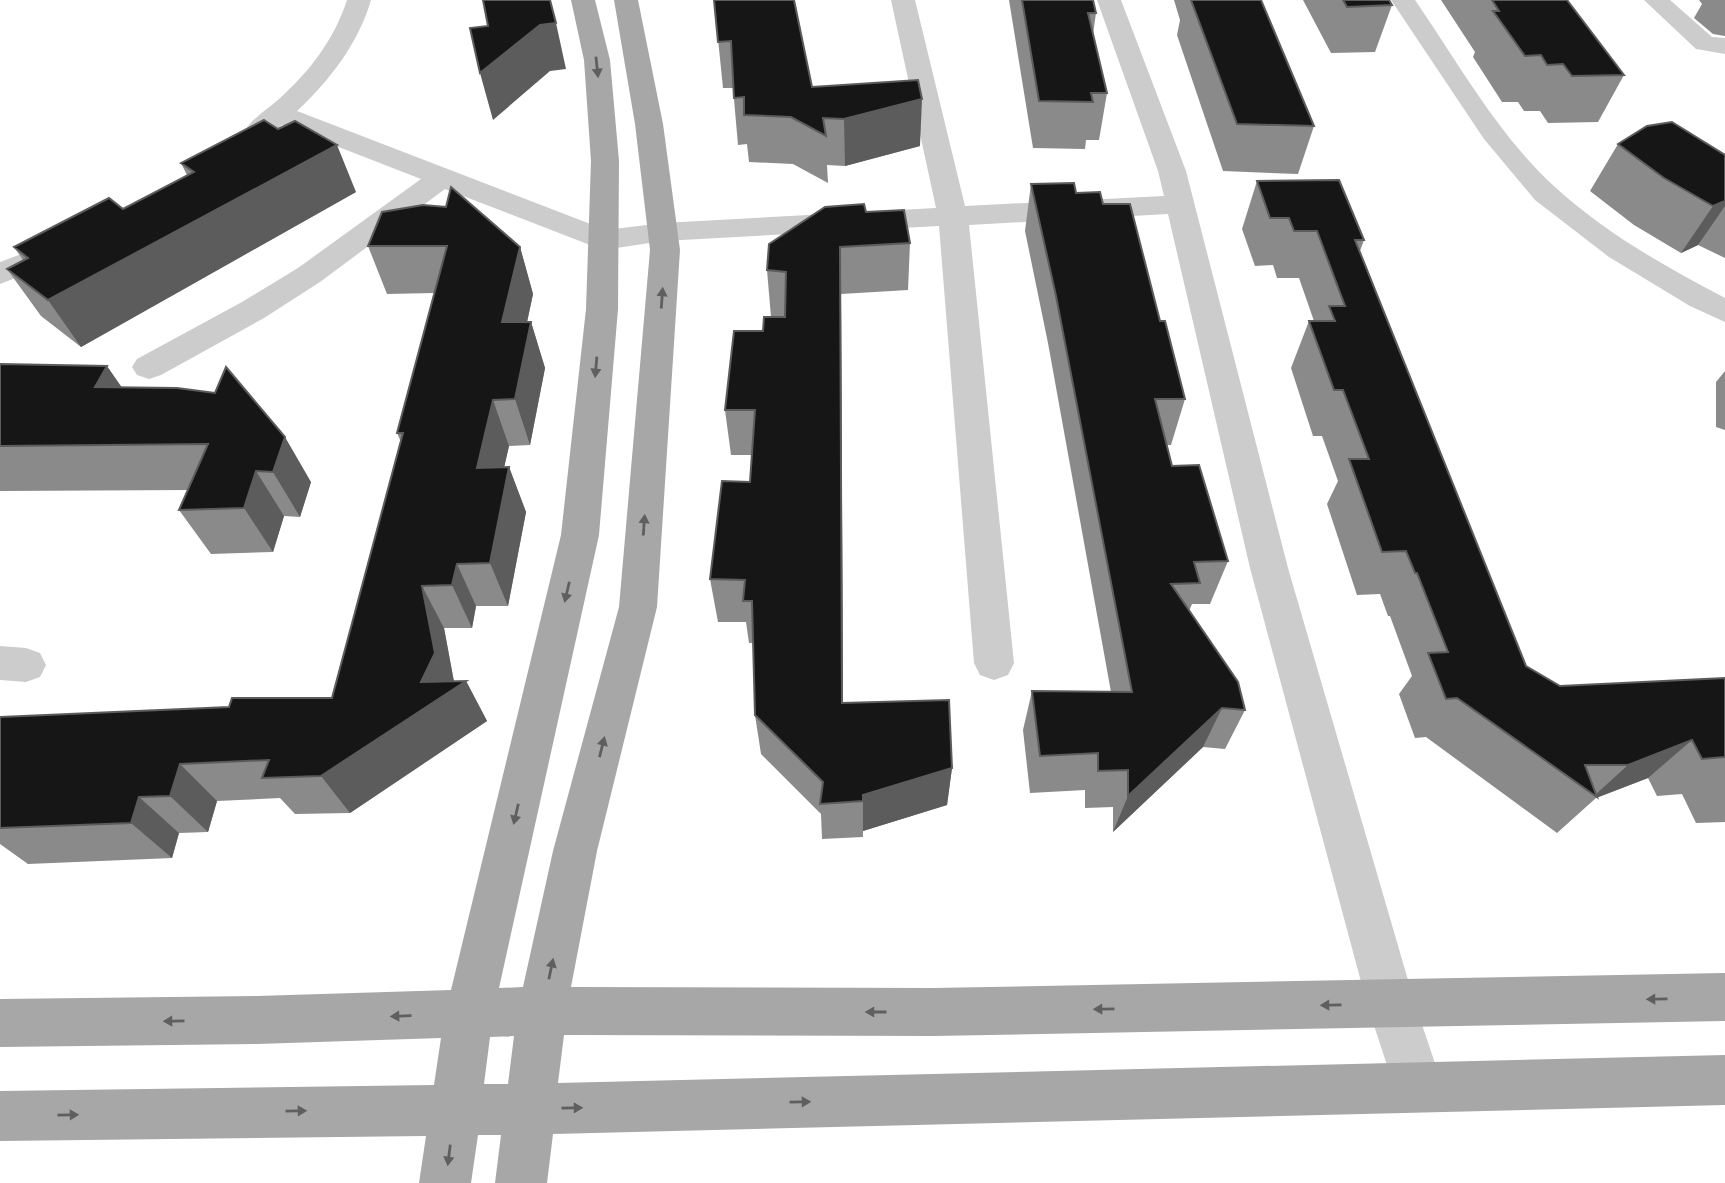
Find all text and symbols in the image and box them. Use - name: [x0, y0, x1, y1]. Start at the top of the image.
- one-way arrow: [592, 56, 603, 78]
- one-way arrow: [657, 286, 668, 308]
- one-way arrow: [590, 356, 601, 378]
- one-way arrow: [639, 513, 650, 535]
- one-way arrow: [561, 581, 572, 603]
- one-way arrow: [597, 736, 607, 757]
- one-way arrow: [510, 803, 521, 825]
- one-way arrow: [545, 958, 556, 980]
- one-way arrow: [1646, 993, 1668, 1005]
- one-way arrow: [1320, 999, 1342, 1010]
- one-way arrow: [1093, 1003, 1115, 1015]
- one-way arrow: [865, 1006, 887, 1018]
- one-way arrow: [390, 1010, 412, 1022]
- one-way arrow: [163, 1015, 185, 1027]
- one-way arrow: [789, 1096, 811, 1108]
- one-way arrow: [561, 1102, 583, 1113]
- one-way arrow: [285, 1105, 307, 1116]
- one-way arrow: [57, 1109, 79, 1120]
- one-way arrow: [444, 1144, 455, 1166]

